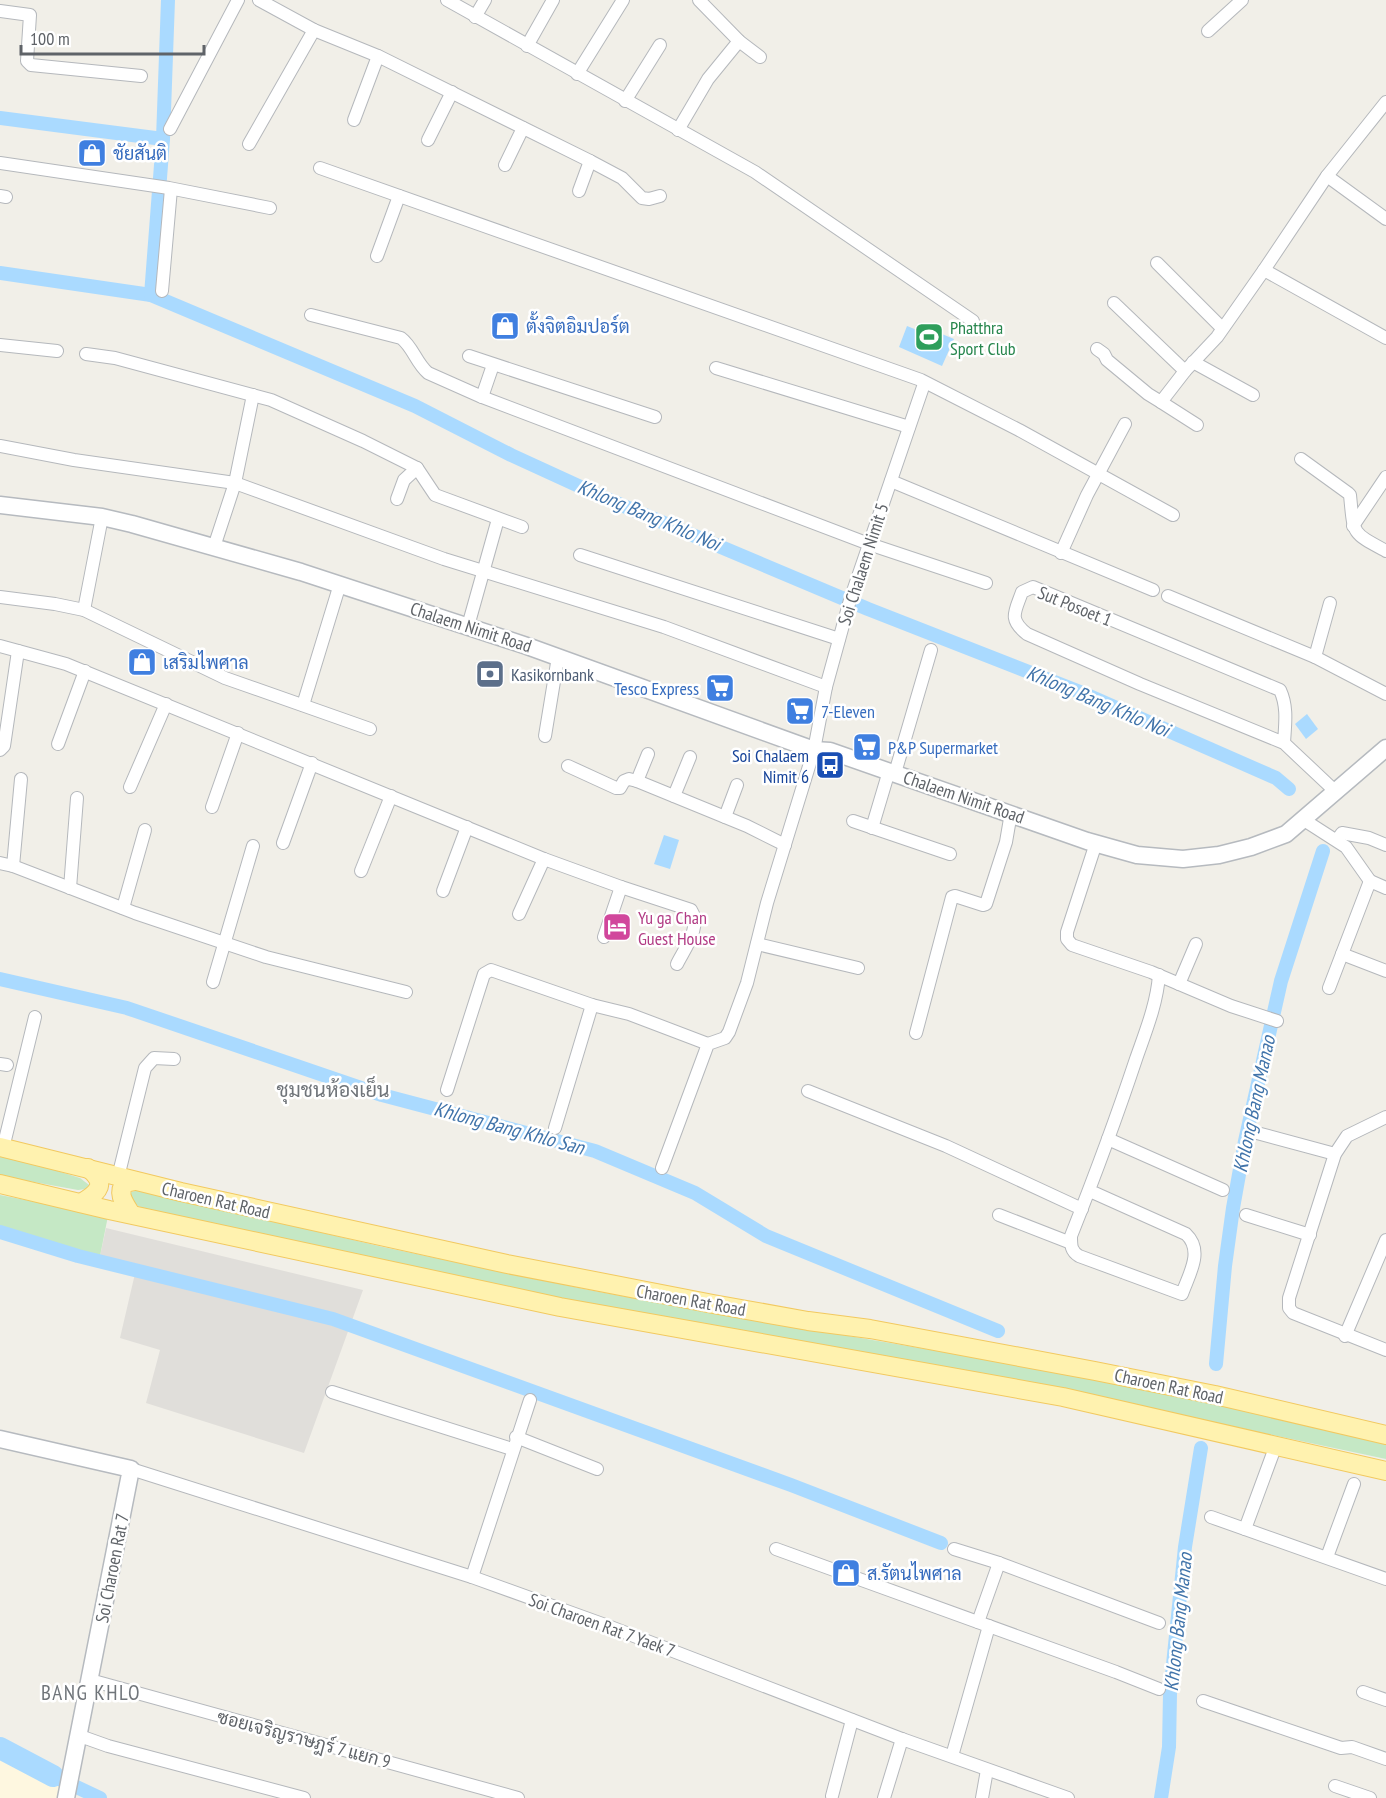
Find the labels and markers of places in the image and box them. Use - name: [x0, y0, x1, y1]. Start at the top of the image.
- shop icon: ชัยสันติ: [76, 137, 108, 169]
- place label: ชัยสันติ: [113, 142, 167, 165]
- shop icon: ตั้งจิตอิมปอร์ต: [489, 310, 521, 342]
- place label: ตั้งจิตอิมปอร์ต: [526, 311, 630, 338]
- place label: Phatthra Sport Club: [950, 316, 1016, 360]
- sports icon: Phatthra Sport Club: [913, 321, 945, 353]
- shop icon: เสริมไพศาล: [126, 646, 158, 678]
- place label: เสริมไพศาล: [163, 650, 249, 674]
- bank icon: Kasikornbank: [474, 658, 506, 690]
- place label: Kasikornbank: [511, 663, 594, 686]
- supermarket icon: Tesco Express: [704, 672, 736, 704]
- place label: Tesco Express: [614, 677, 699, 700]
- supermarket icon: 7-Eleven: [784, 695, 816, 727]
- place label: 7-Eleven: [821, 700, 875, 723]
- supermarket icon: P&P Supermarket: [851, 731, 883, 763]
- place label: P&P Supermarket: [888, 736, 998, 759]
- place label: Soi Chalaem Nimit 6: [732, 744, 809, 788]
- bus stop icon: Soi Chalaem Nimit 6: [814, 749, 846, 781]
- place label: Yu ga Chan Guest House: [638, 906, 716, 950]
- hotel icon: Yu ga Chan Guest House: [601, 911, 633, 943]
- shop icon: ส.รัตนไพศาล: [830, 1557, 862, 1589]
- place label: ส.รัตนไพศาล: [867, 1561, 962, 1585]

